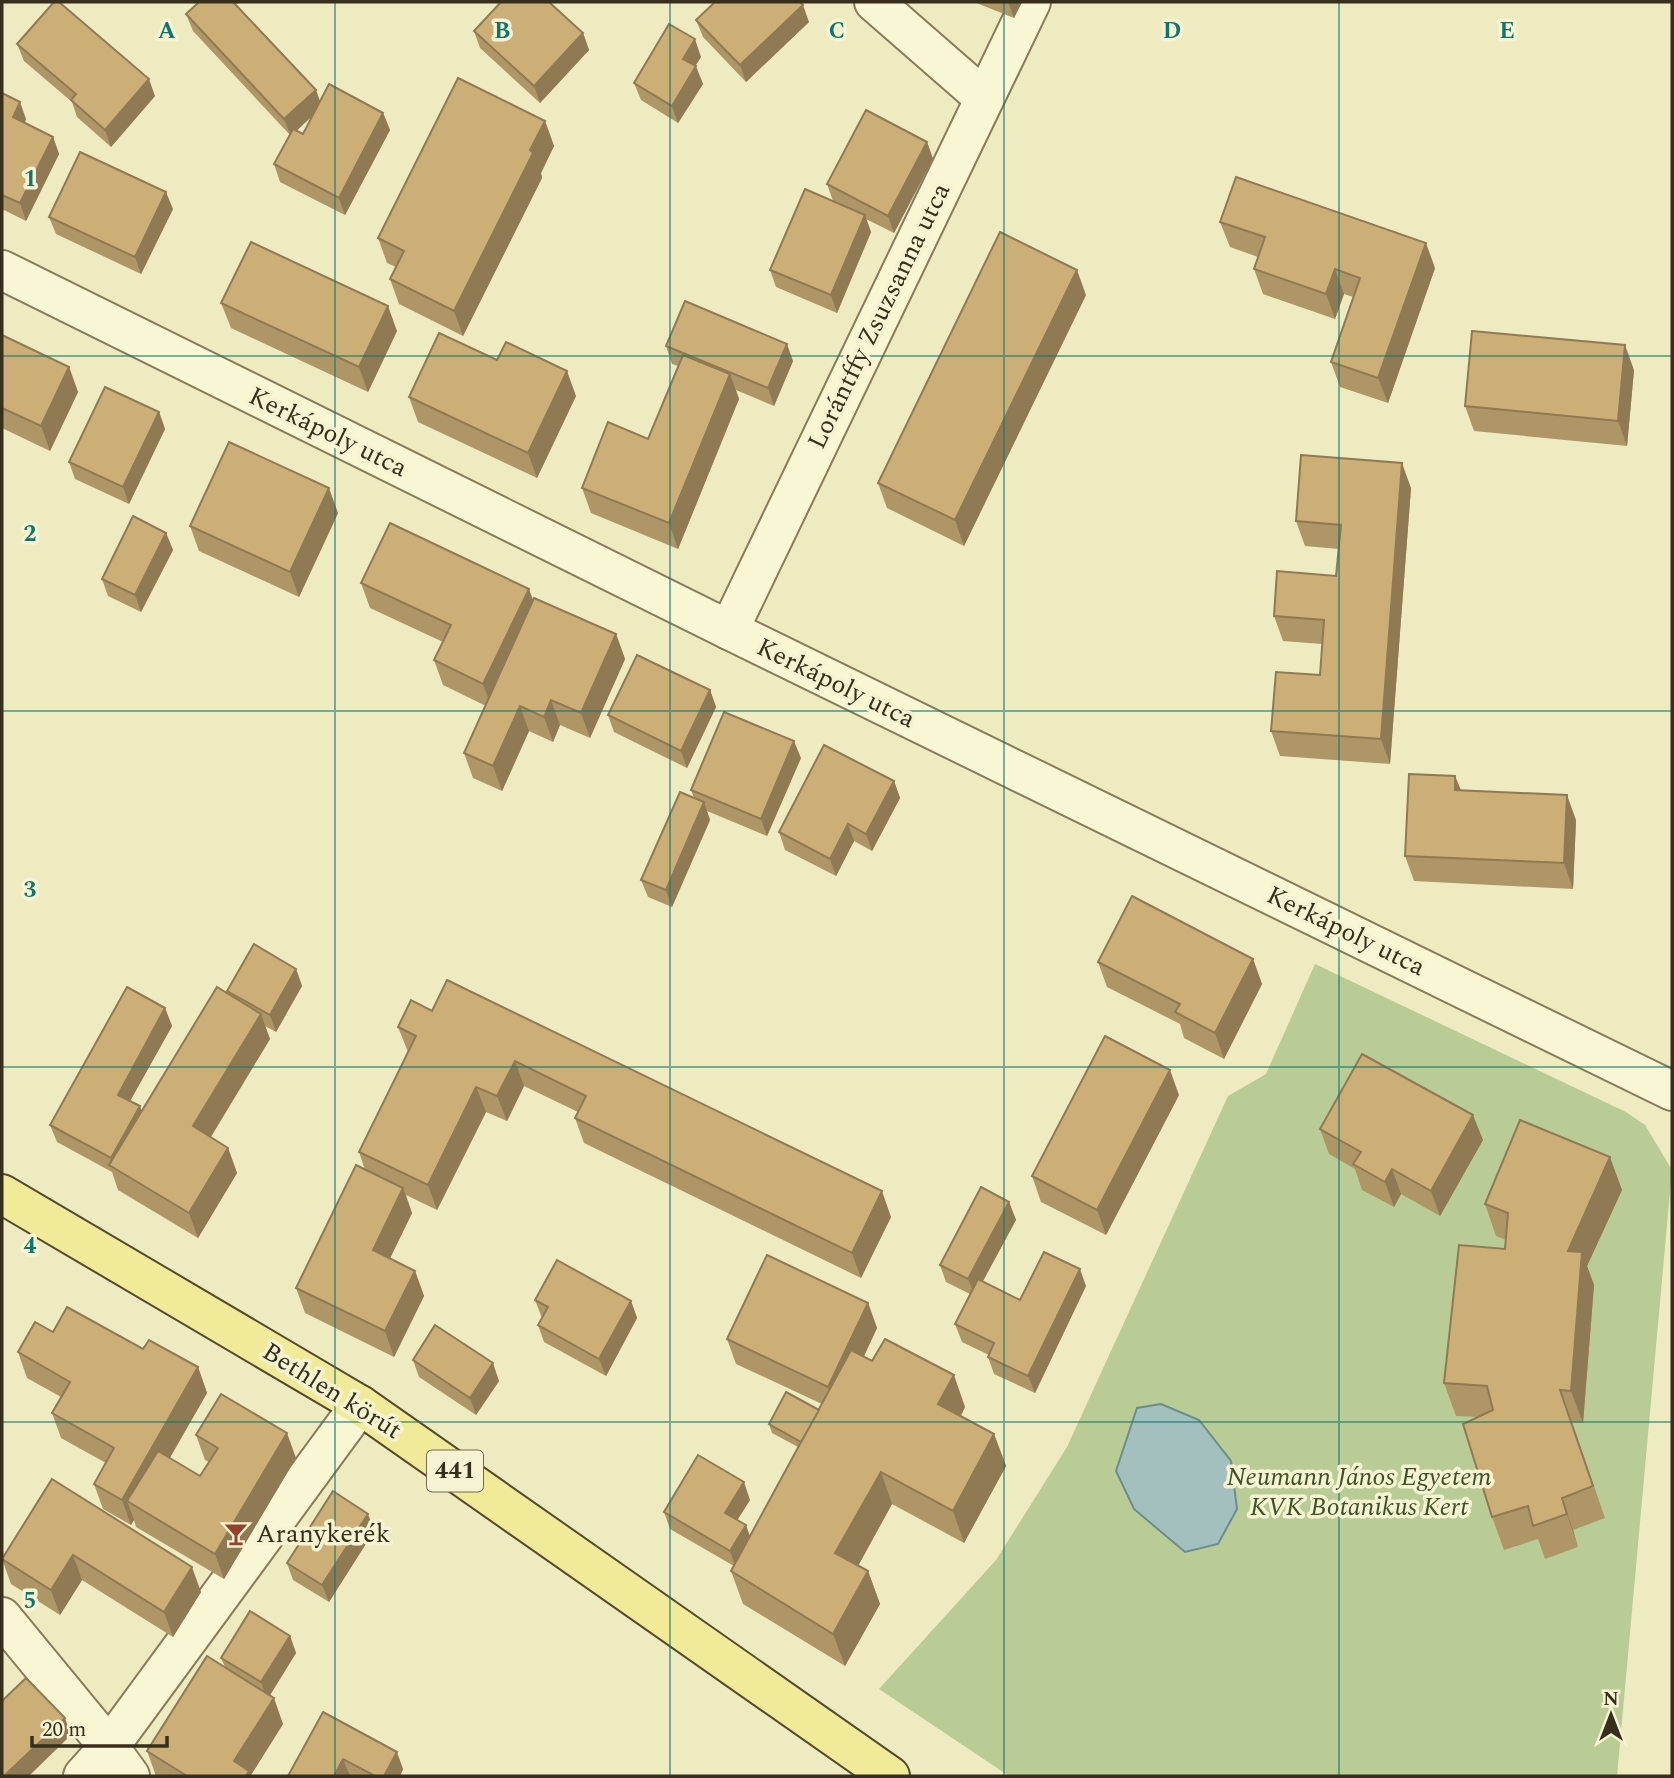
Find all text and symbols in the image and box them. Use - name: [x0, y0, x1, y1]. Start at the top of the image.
- text: A: [158, 14, 176, 49]
- text: B: [494, 14, 510, 49]
- text: C: [829, 14, 845, 49]
- text: D: [1163, 14, 1181, 49]
- text: E: [1499, 14, 1515, 49]
- text: 1: [24, 162, 36, 197]
- street label: Lorántffy Zsuzsanna utca: [797, 176, 961, 456]
- street label: Kerkápoly utca: [242, 376, 415, 488]
- text: 2: [24, 517, 37, 552]
- street label: Kerkápoly utca: [750, 627, 923, 739]
- text: 3: [24, 873, 37, 908]
- street label: Kerkápoly utca: [1260, 875, 1433, 987]
- text: 4: [24, 1229, 37, 1264]
- street label: Bethlen körút: [254, 1332, 410, 1450]
- road number: 441: [427, 1450, 483, 1492]
- park label: Neumann János Egyetem KVK Botanikus Kert: [1226, 1457, 1492, 1527]
- place label: Aranykerék: [256, 1514, 390, 1554]
- bar icon: Aranykerék: [222, 1520, 250, 1548]
- text: 5: [24, 1584, 36, 1619]
- north arrow: [1576, 1680, 1646, 1750]
- text: N: [1603, 1685, 1619, 1714]
- scale bar: [32, 1704, 166, 1748]
- text: 20 m: [42, 1714, 86, 1746]

